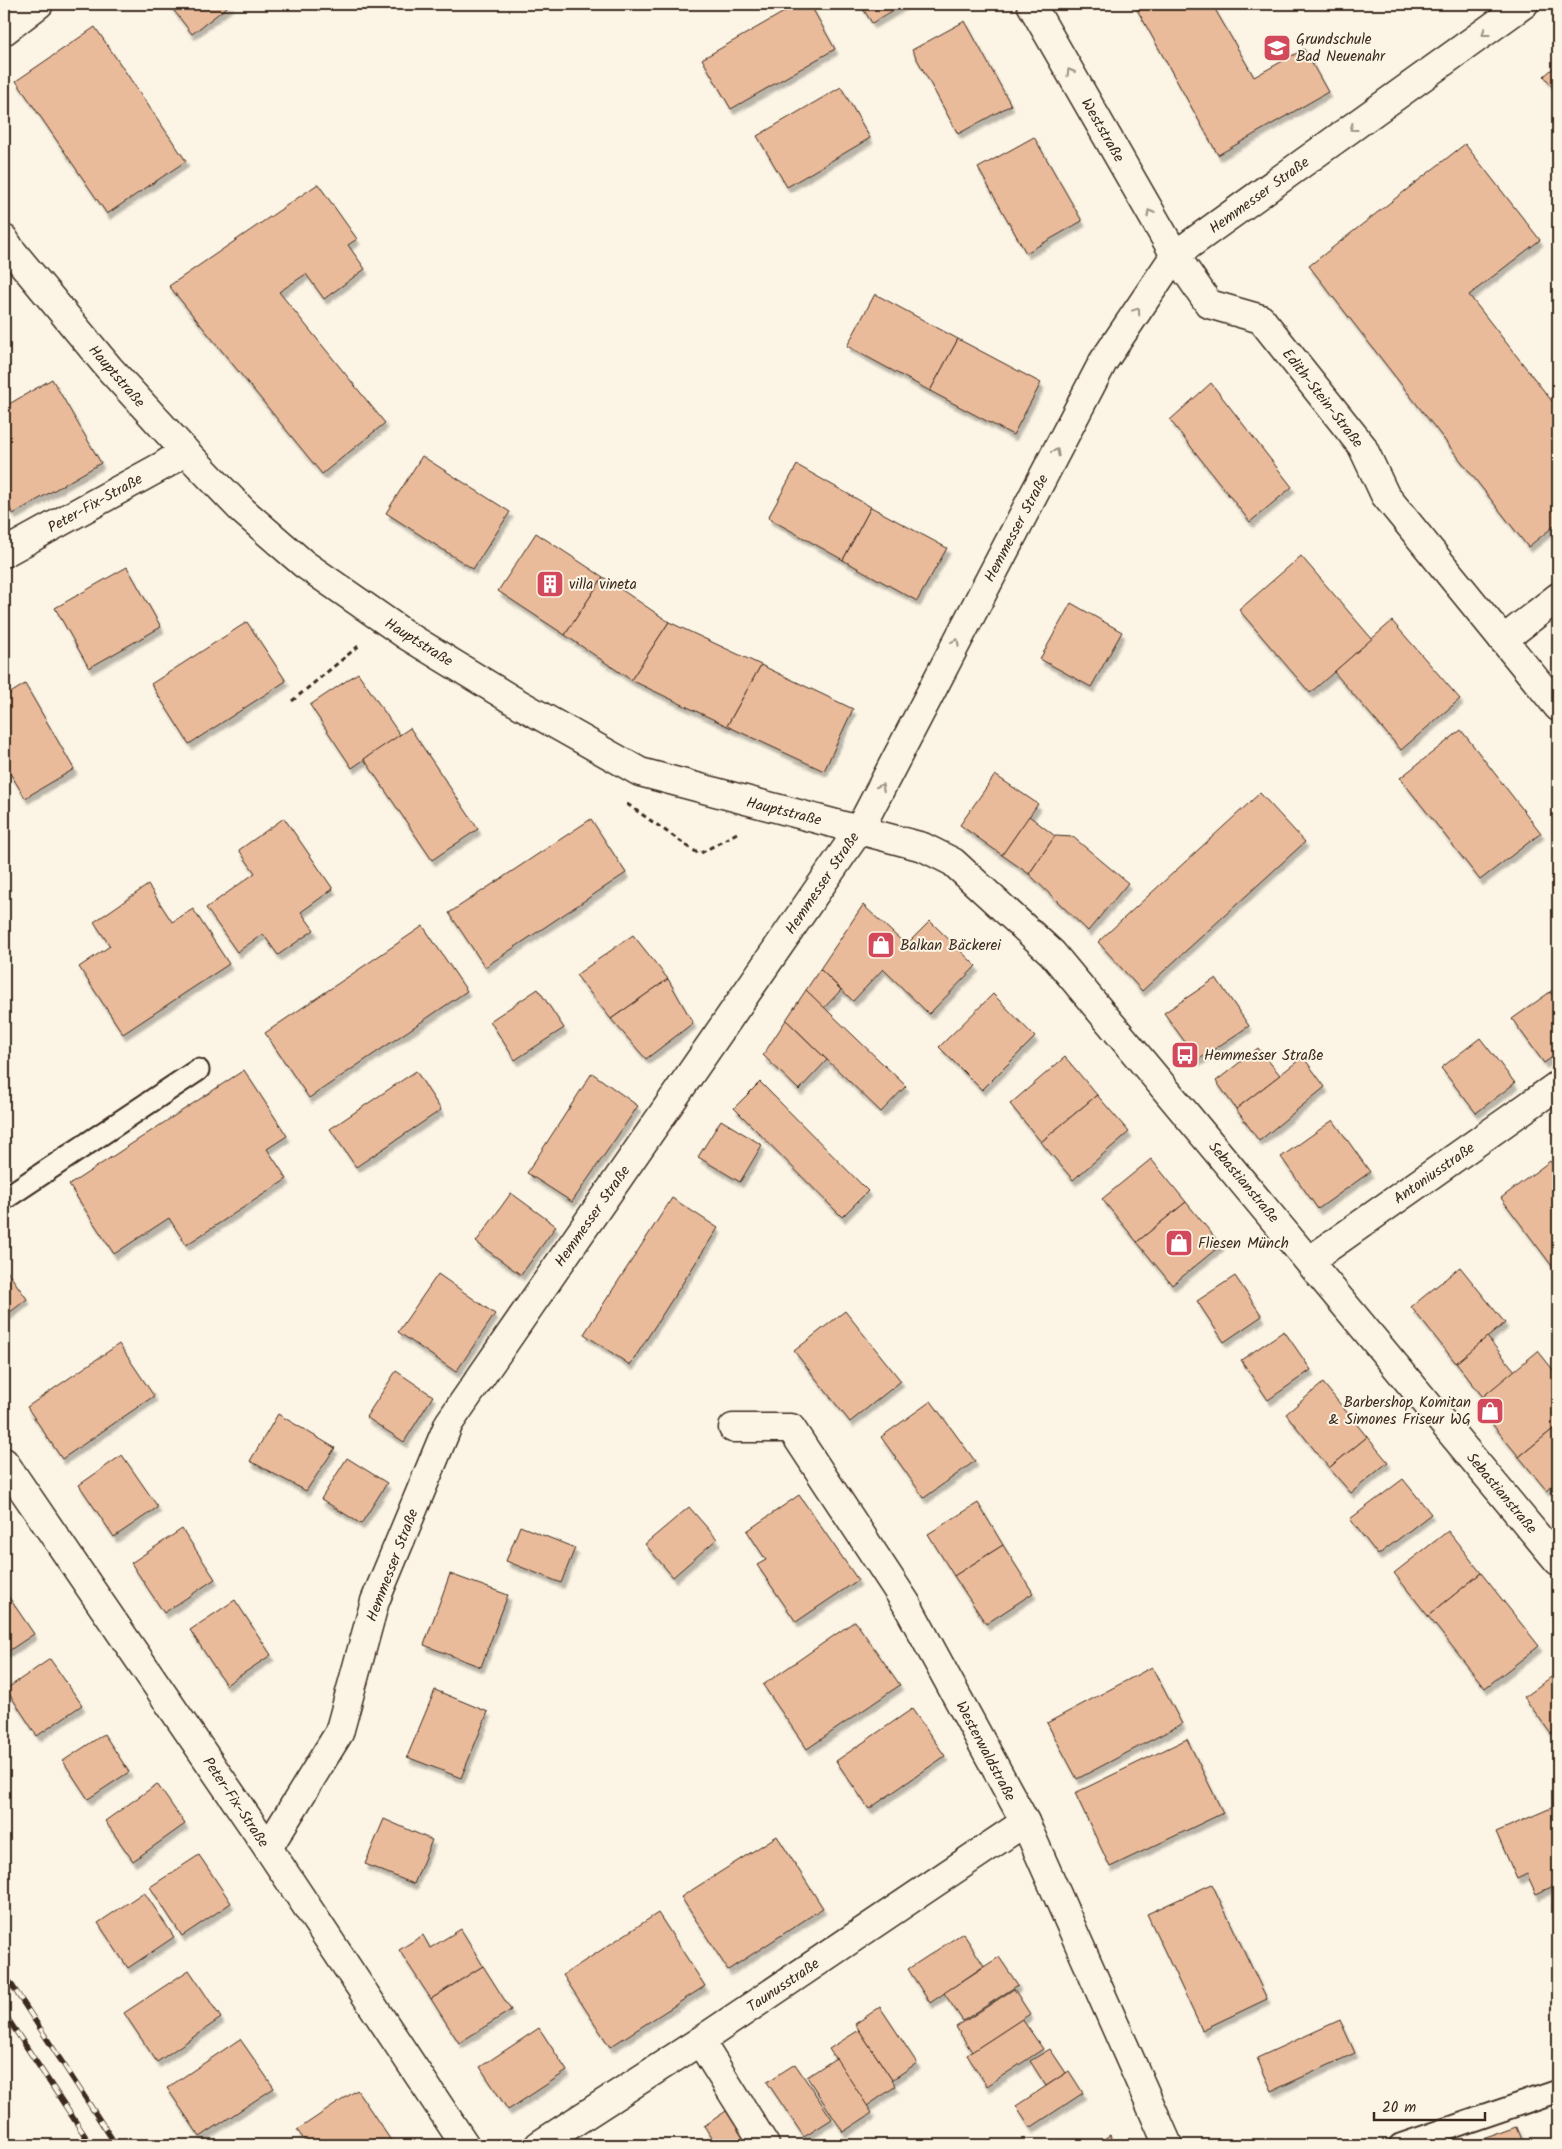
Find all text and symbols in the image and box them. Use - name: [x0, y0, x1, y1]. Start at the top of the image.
- one-way arrow: [1481, 27, 1491, 36]
- place label: Grundschule Bad Neuenahr: [1296, 28, 1386, 69]
- school or university icon: Grundschule Bad Neuenahr: [1262, 33, 1292, 63]
- one-way arrow: [1066, 68, 1076, 77]
- street label: Weststraße: [1074, 94, 1130, 167]
- one-way arrow: [1349, 122, 1359, 131]
- street label: Hemmesser Straße: [1204, 151, 1315, 241]
- one-way arrow: [1147, 210, 1157, 219]
- one-way arrow: [1131, 308, 1140, 317]
- street label: Hauptstraße: [82, 340, 151, 414]
- street label: Edith-Stein-Straße: [1276, 344, 1369, 454]
- one-way arrow: [1050, 448, 1060, 457]
- street label: Peter-Fix-Straße: [44, 468, 148, 540]
- street label: Hemmesser Straße: [978, 470, 1056, 587]
- building icon: villa vineta: [535, 569, 565, 599]
- place label: villa vineta: [569, 573, 637, 597]
- street label: Hauptstraße: [379, 612, 458, 674]
- one-way arrow: [950, 639, 960, 648]
- one-way arrow: [875, 783, 885, 792]
- street label: Hauptstraße: [743, 791, 824, 833]
- street label: Hemmesser Straße: [780, 827, 866, 940]
- shop icon: Balkan Bäckerei: [866, 930, 896, 960]
- place label: Balkan Bäckerei: [900, 934, 1002, 958]
- bus stop icon: Hemmesser Straße: [1170, 1040, 1200, 1070]
- place label: Hemmesser Straße: [1204, 1044, 1323, 1068]
- street label: Sebastianstraße: [1202, 1137, 1285, 1229]
- street label: Antoniusstraße: [1389, 1137, 1480, 1211]
- street label: Hemmesser Straße: [549, 1161, 637, 1272]
- shop icon: Fliesen Münch: [1164, 1228, 1194, 1258]
- place label: Fliesen Münch: [1198, 1232, 1289, 1256]
- place label: Barbershop Komitan & Simones Friseur WG: [1328, 1391, 1471, 1432]
- shop icon: Barbershop Komitan & Simones Friseur WG: [1475, 1396, 1505, 1426]
- street label: Sebastianstraße: [1460, 1448, 1543, 1540]
- street label: Hemmesser Straße: [360, 1505, 426, 1625]
- street label: Westerwaldstraße: [949, 1697, 1022, 1806]
- street label: Peter-Fix-Straße: [196, 1752, 275, 1853]
- street label: Taunusstraße: [742, 1952, 825, 2019]
- scale bar: [1374, 2089, 1486, 2121]
- text: 20 m: [1382, 2096, 1416, 2120]

